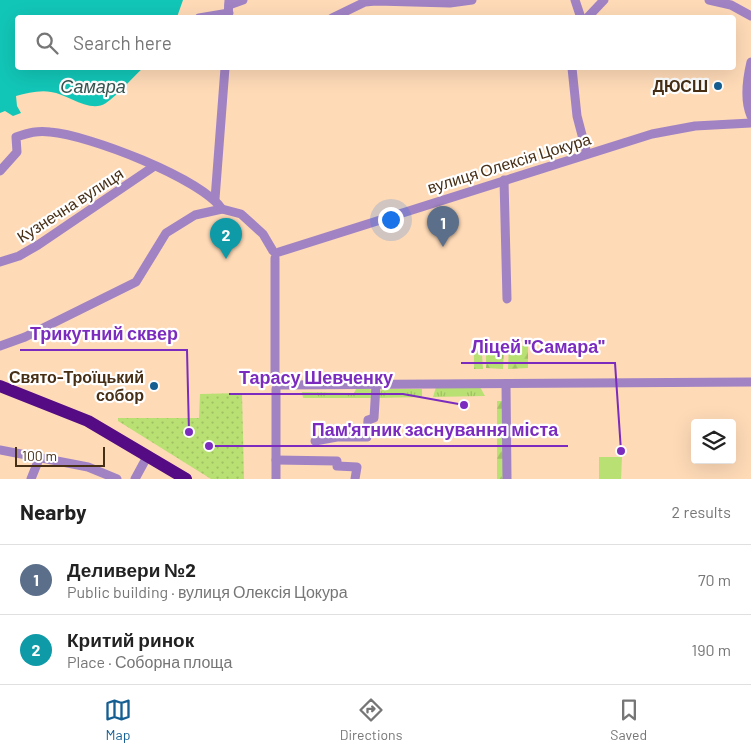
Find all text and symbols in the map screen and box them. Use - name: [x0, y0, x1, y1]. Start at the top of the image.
- search box: [15, 15, 736, 70]
- icon: search: [33, 29, 61, 57]
- text: Search here: [73, 31, 172, 54]
- water label: Самара: [60, 75, 126, 97]
- place label: ДЮСШ: [653, 76, 708, 95]
- marker: ДЮСШ: [712, 80, 724, 92]
- street label: вулиця Олексія Цокура: [425, 129, 593, 196]
- street label: Кузнечна вулиця: [13, 163, 126, 246]
- pin: 1: [427, 206, 459, 247]
- your location: [378, 207, 404, 233]
- pin: 2: [210, 218, 242, 259]
- callout: Трикутний сквер: [20, 317, 187, 350]
- text: Трикутний сквер: [30, 322, 178, 344]
- callout: Ліцей "Самара": [461, 330, 615, 363]
- text: Ліцей "Самара": [471, 335, 605, 357]
- callout: Тарасу Шевченку: [229, 361, 403, 394]
- text: Тарасу Шевченку: [239, 366, 393, 388]
- place label: Свято-Троїцький собор: [9, 367, 144, 404]
- marker: Свято-Троїцький собор: [148, 380, 160, 392]
- callout: Пам'ятник заснування міста: [302, 413, 568, 446]
- text: Пам'ятник заснування міста: [312, 418, 559, 440]
- map controls: [691, 419, 736, 464]
- button: layers: [691, 419, 736, 464]
- scale bar: [15, 444, 105, 467]
- text: 100 m: [22, 447, 57, 464]
- text: Nearby: [20, 499, 86, 524]
- text: 2 results: [672, 502, 731, 521]
- text: Деливери №2: [67, 558, 196, 581]
- text: 1: [33, 570, 39, 589]
- text: 70 m: [698, 570, 731, 589]
- text: Public building · вулиця Олексія Цокура: [67, 582, 348, 601]
- text: Критий ринок: [67, 628, 194, 651]
- text: 2: [32, 640, 40, 659]
- text: 190 m: [692, 640, 731, 659]
- text: Place · Соборна площа: [67, 652, 232, 671]
- tab: Map: [104, 696, 132, 743]
- tab: Directions: [340, 696, 402, 743]
- tab: Saved: [610, 696, 647, 743]

